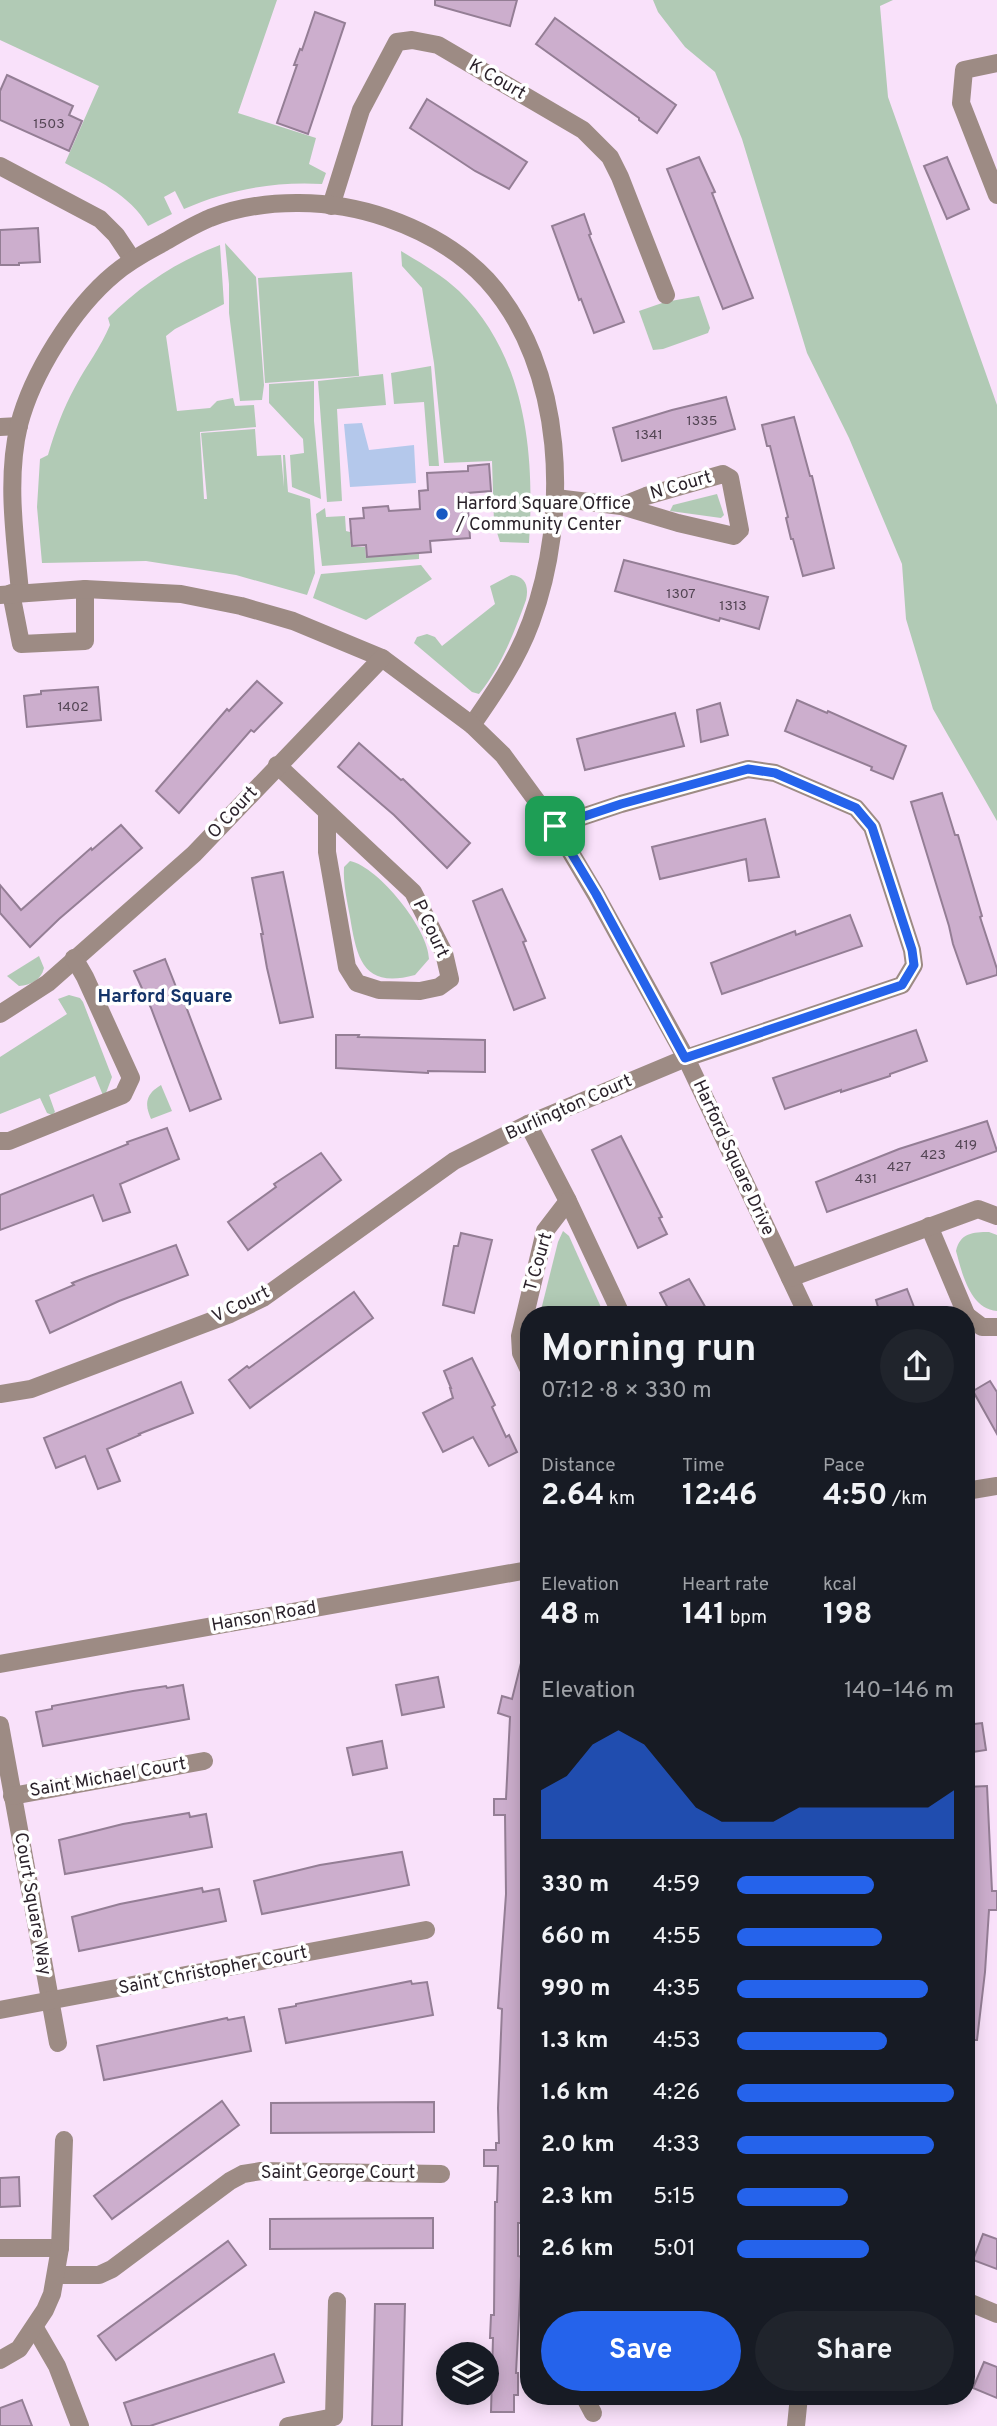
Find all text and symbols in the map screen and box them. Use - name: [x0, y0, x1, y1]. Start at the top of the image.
- street label: K Court: [464, 54, 530, 106]
- house number: 1503: [33, 116, 65, 133]
- house number: 1335: [687, 413, 717, 430]
- house number: 1341: [635, 427, 663, 444]
- street label: N Court: [648, 466, 714, 506]
- place label: Harford Square Office / Community Center: [455, 493, 631, 537]
- marker: Harford Square Office / Community Center: [434, 506, 450, 522]
- house number: 1307: [666, 586, 696, 603]
- house number: 1313: [719, 598, 747, 615]
- house number: 1402: [57, 699, 89, 716]
- street label: O Court: [203, 782, 263, 844]
- pin: [525, 796, 585, 856]
- icon: arrive: [536, 807, 574, 845]
- street label: P Court: [407, 896, 453, 962]
- district label: Harford Square: [98, 985, 232, 1009]
- street label: Burlington Court: [502, 1070, 636, 1146]
- street label: Harford Square Drive: [687, 1077, 779, 1239]
- house number: 419: [955, 1137, 977, 1154]
- house number: 423: [920, 1147, 946, 1164]
- house number: 427: [887, 1159, 911, 1176]
- house number: 431: [855, 1171, 877, 1188]
- street label: T Court: [520, 1230, 558, 1294]
- street label: V Court: [208, 1281, 274, 1329]
- text: Morning run: [541, 1326, 757, 1375]
- button: share: [880, 1329, 954, 1403]
- text: 07:12 · 8 × 330 m: [541, 1377, 712, 1406]
- text: Distance: [541, 1454, 616, 1478]
- text: Time: [682, 1454, 725, 1478]
- text: Pace: [823, 1454, 865, 1478]
- text: 2.64: [541, 1478, 604, 1515]
- text: 12:46: [682, 1478, 757, 1515]
- text: 4:50: [823, 1478, 888, 1515]
- text: km: [604, 1487, 635, 1511]
- text: /km: [888, 1487, 927, 1511]
- text: Elevation: [541, 1573, 619, 1597]
- text: Heart rate: [682, 1573, 769, 1597]
- text: kcal: [823, 1573, 857, 1597]
- street label: Hanson Road: [210, 1596, 318, 1638]
- text: 48: [541, 1597, 579, 1634]
- text: 141: [682, 1597, 725, 1634]
- text: 198: [823, 1597, 872, 1634]
- text: m: [579, 1606, 600, 1630]
- text: bpm: [725, 1606, 767, 1630]
- text: Elevation: [541, 1677, 636, 1706]
- text: 140–146 m: [844, 1677, 954, 1706]
- street label: Saint Michael Court: [28, 1753, 188, 1803]
- street label: Court Square Way: [8, 1831, 56, 1977]
- text: 330 m: [541, 1871, 609, 1900]
- text: 4:59: [653, 1871, 700, 1900]
- text: 660 m: [541, 1923, 610, 1952]
- text: 4:55: [653, 1923, 701, 1952]
- street label: Saint Christopher Court: [117, 1941, 309, 2001]
- text: 990 m: [541, 1975, 610, 2004]
- text: 4:35: [653, 1975, 701, 2004]
- text: 1.3 km: [541, 2027, 608, 2056]
- text: 4:53: [653, 2027, 701, 2056]
- text: 1.6 km: [541, 2079, 609, 2108]
- text: 4:26: [653, 2079, 700, 2108]
- text: 2.0 km: [541, 2131, 615, 2160]
- text: 4:33: [653, 2131, 700, 2160]
- street label: Saint George Court: [261, 2162, 415, 2185]
- text: 2.3 km: [541, 2183, 613, 2212]
- text: 5:15: [653, 2183, 695, 2212]
- text: 2.6 km: [541, 2235, 614, 2264]
- text: 5:01: [653, 2235, 696, 2264]
- button: Save: [541, 2311, 741, 2391]
- button: Share: [755, 2311, 954, 2391]
- map controls: [436, 2342, 499, 2405]
- button: layers: [436, 2342, 499, 2405]

